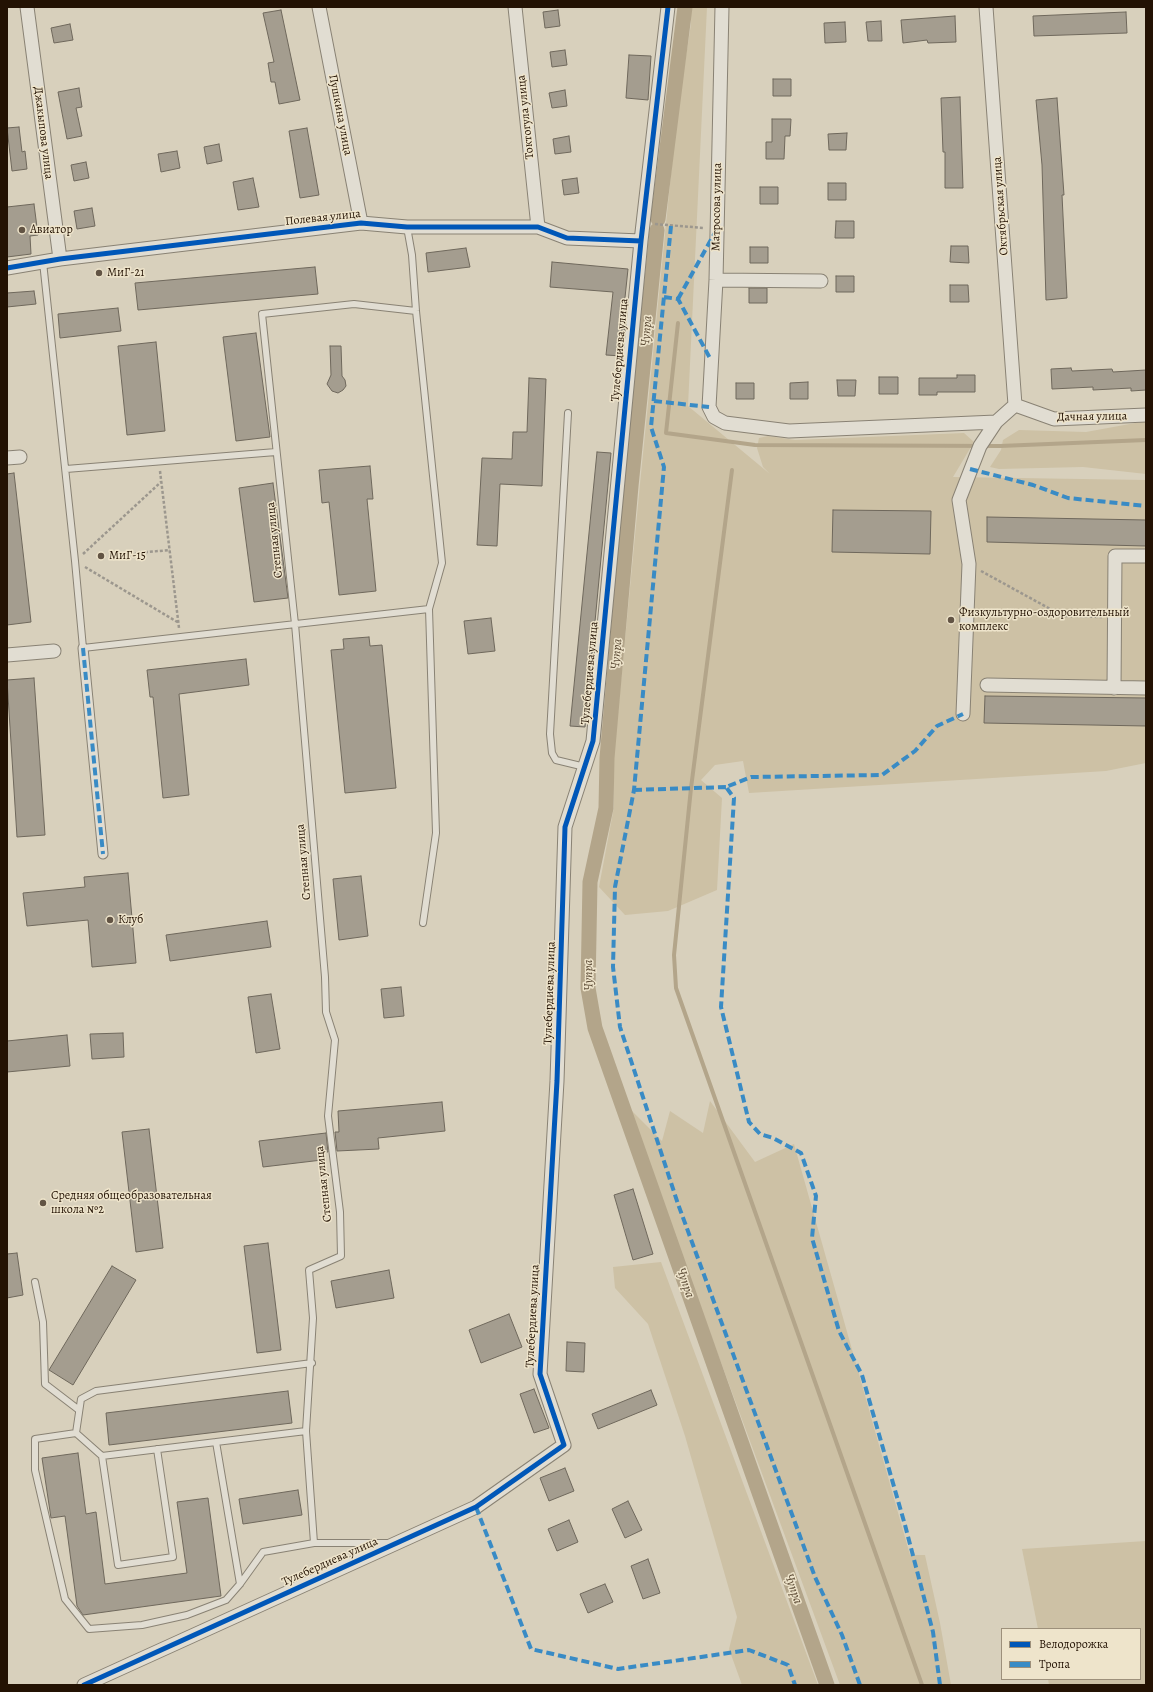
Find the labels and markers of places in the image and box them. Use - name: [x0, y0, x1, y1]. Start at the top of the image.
- place label: Авиатор: [30, 223, 73, 237]
- marker: Авиатор: [17, 225, 27, 235]
- place label: МиГ-21: [107, 266, 144, 280]
- marker: МиГ-21: [94, 268, 104, 278]
- place label: МиГ-15: [109, 549, 146, 563]
- marker: МиГ-15: [96, 551, 106, 561]
- place label: Физкультурно-оздоровительный комплекс: [959, 606, 1130, 634]
- marker: Физкультурно-оздоровительный комплекс: [946, 615, 956, 625]
- place label: Клуб: [118, 913, 143, 927]
- marker: Клуб: [105, 915, 115, 925]
- place label: Средняя общеобразовательная школа №2: [51, 1189, 212, 1217]
- marker: Средняя общеобразовательная школа №2: [38, 1198, 48, 1208]

